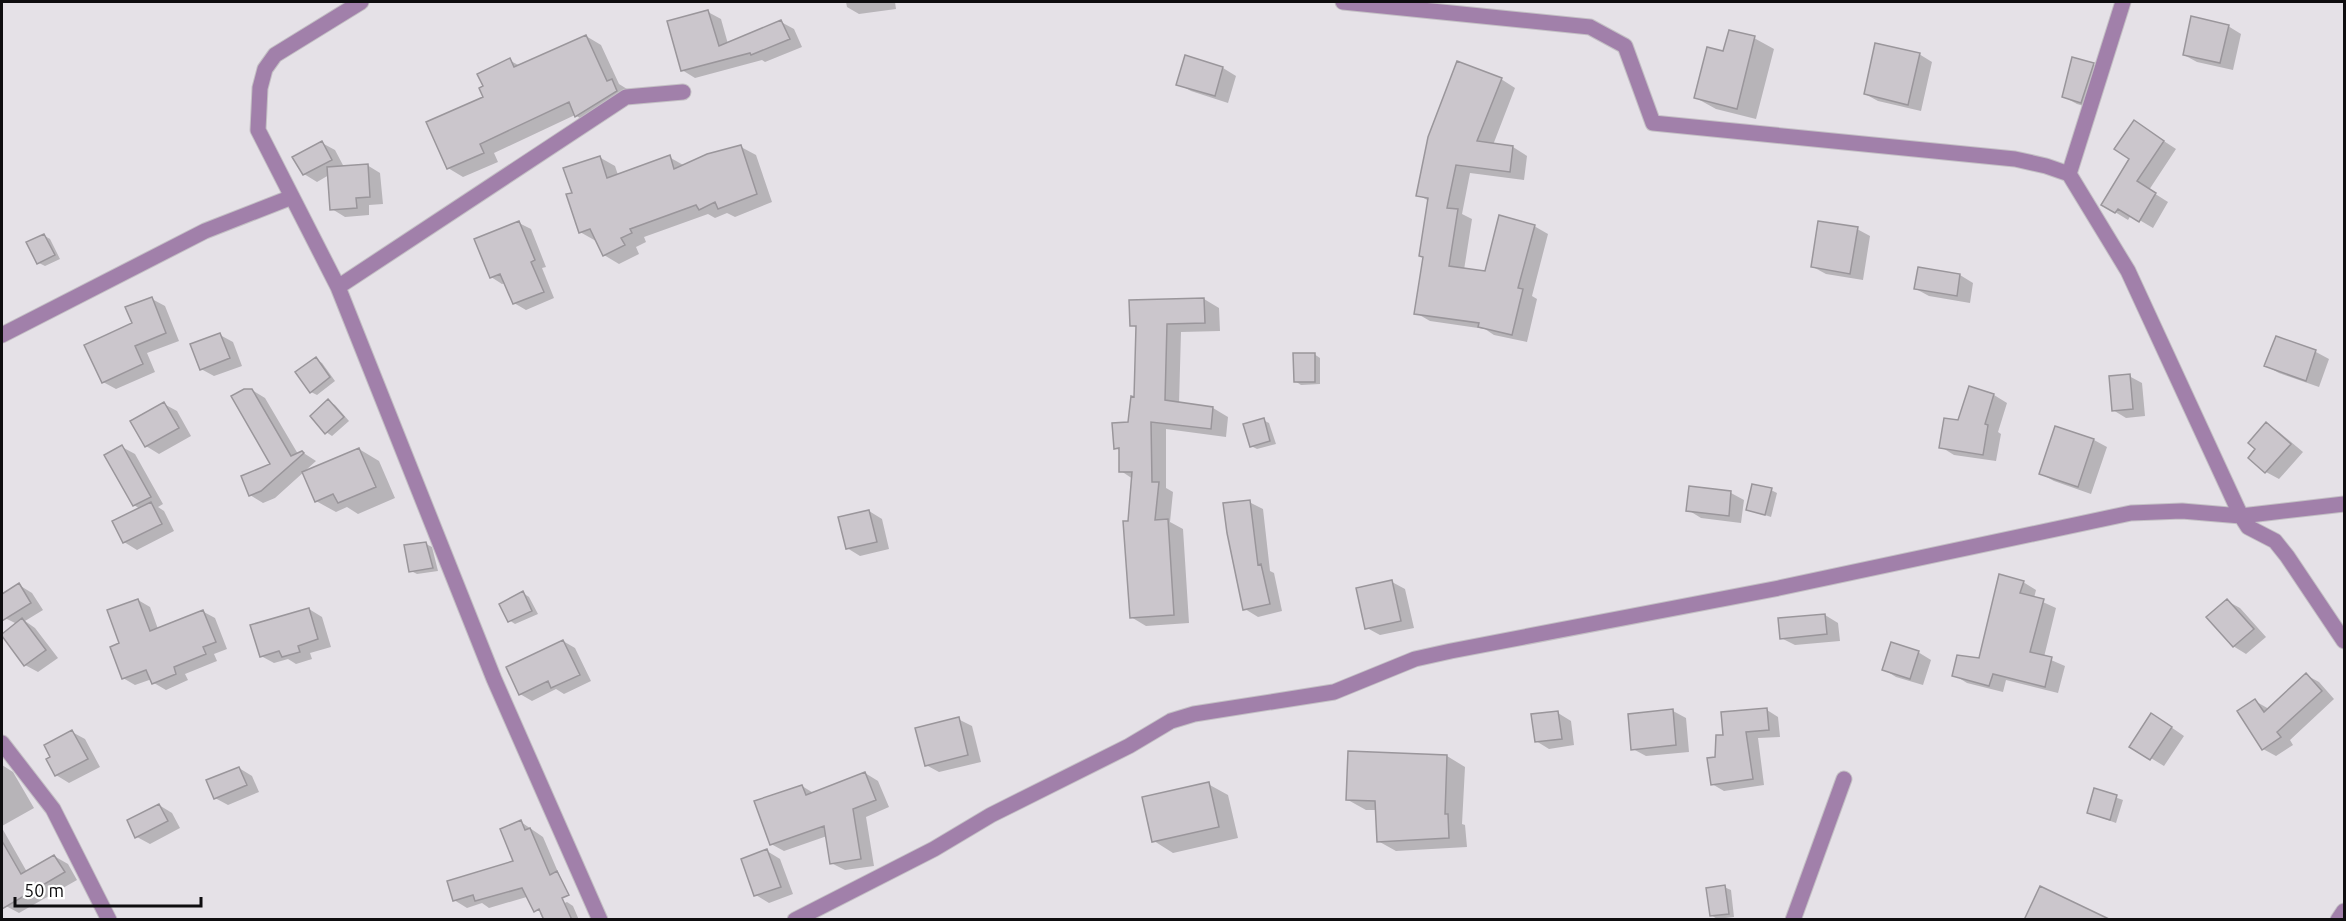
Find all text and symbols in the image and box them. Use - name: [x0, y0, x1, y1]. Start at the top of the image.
- scale bar: [15, 870, 201, 908]
- text: 50 m: [24, 880, 64, 900]

